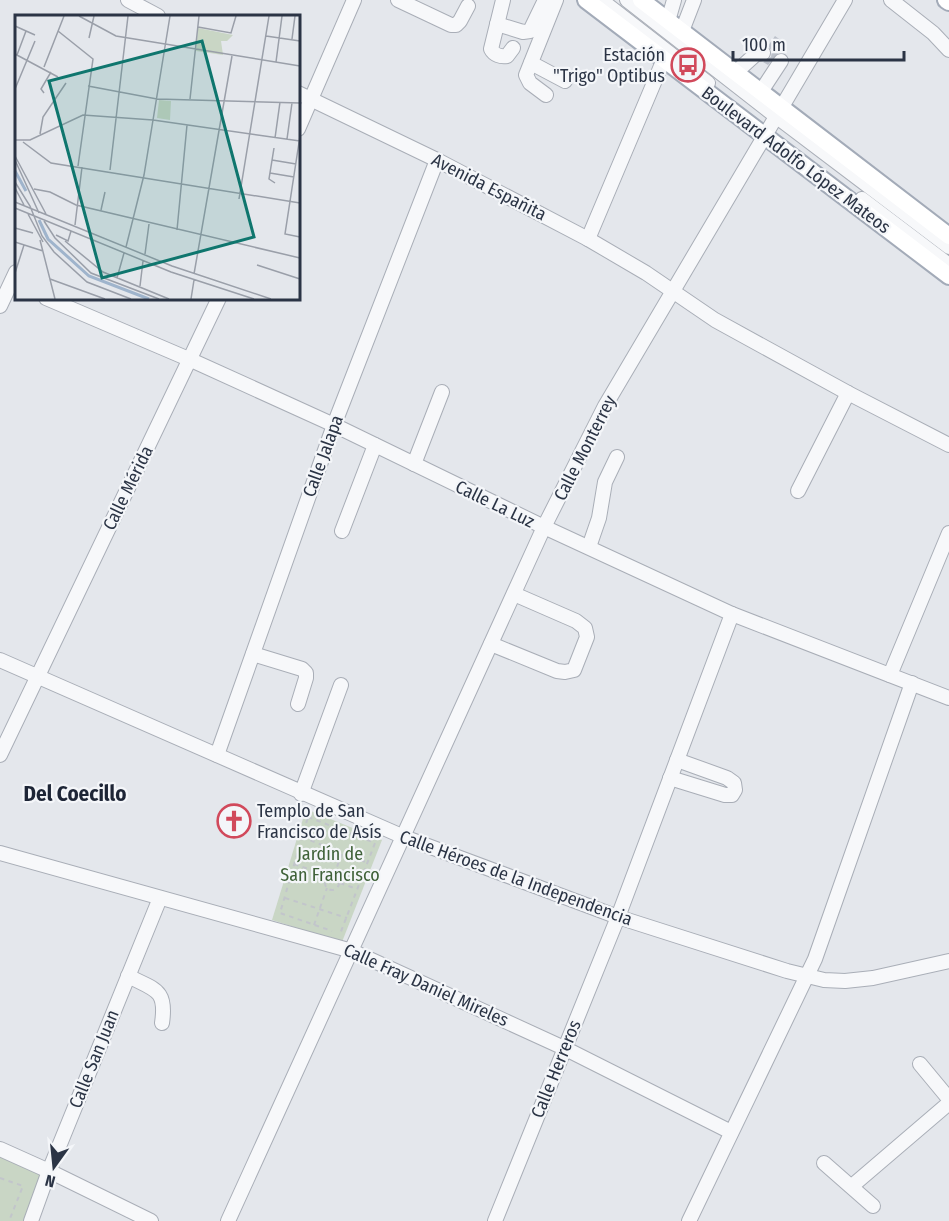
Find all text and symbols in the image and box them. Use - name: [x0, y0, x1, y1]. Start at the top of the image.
- inset map: [15, 15, 300, 300]
- scale bar: [733, 24, 904, 62]
- text: 100 m: [742, 34, 786, 56]
- place label: Estación "Trigo" Optibus: [553, 44, 665, 87]
- bus stop icon: Estación "Trigo" Optibus: [670, 47, 706, 83]
- street label: Boulevard Adolfo López Mateos: [697, 82, 895, 238]
- street label: Avenida Españita: [428, 149, 550, 225]
- street label: Calle Monterrey: [549, 392, 621, 504]
- street label: Calle Jalapa: [298, 412, 348, 500]
- street label: Calle Mérida: [98, 442, 158, 534]
- street label: Calle La Luz: [452, 475, 538, 533]
- district label: Del Coecillo: [24, 781, 126, 807]
- place label: Templo de San Francisco de Asís: [257, 800, 382, 843]
- church icon: Templo de San Francisco de Asís: [216, 803, 252, 839]
- street label: Calle Héroes de la Independencia: [397, 826, 636, 931]
- park label: Jardín de San Francisco: [280, 843, 380, 886]
- street label: Calle Fray Daniel Mireles: [340, 939, 512, 1031]
- street label: Calle San Juan: [64, 1007, 124, 1111]
- street label: Calle Herreros: [526, 1016, 586, 1121]
- north arrow: [24, 1137, 84, 1197]
- text: N: [43, 1171, 57, 1191]

